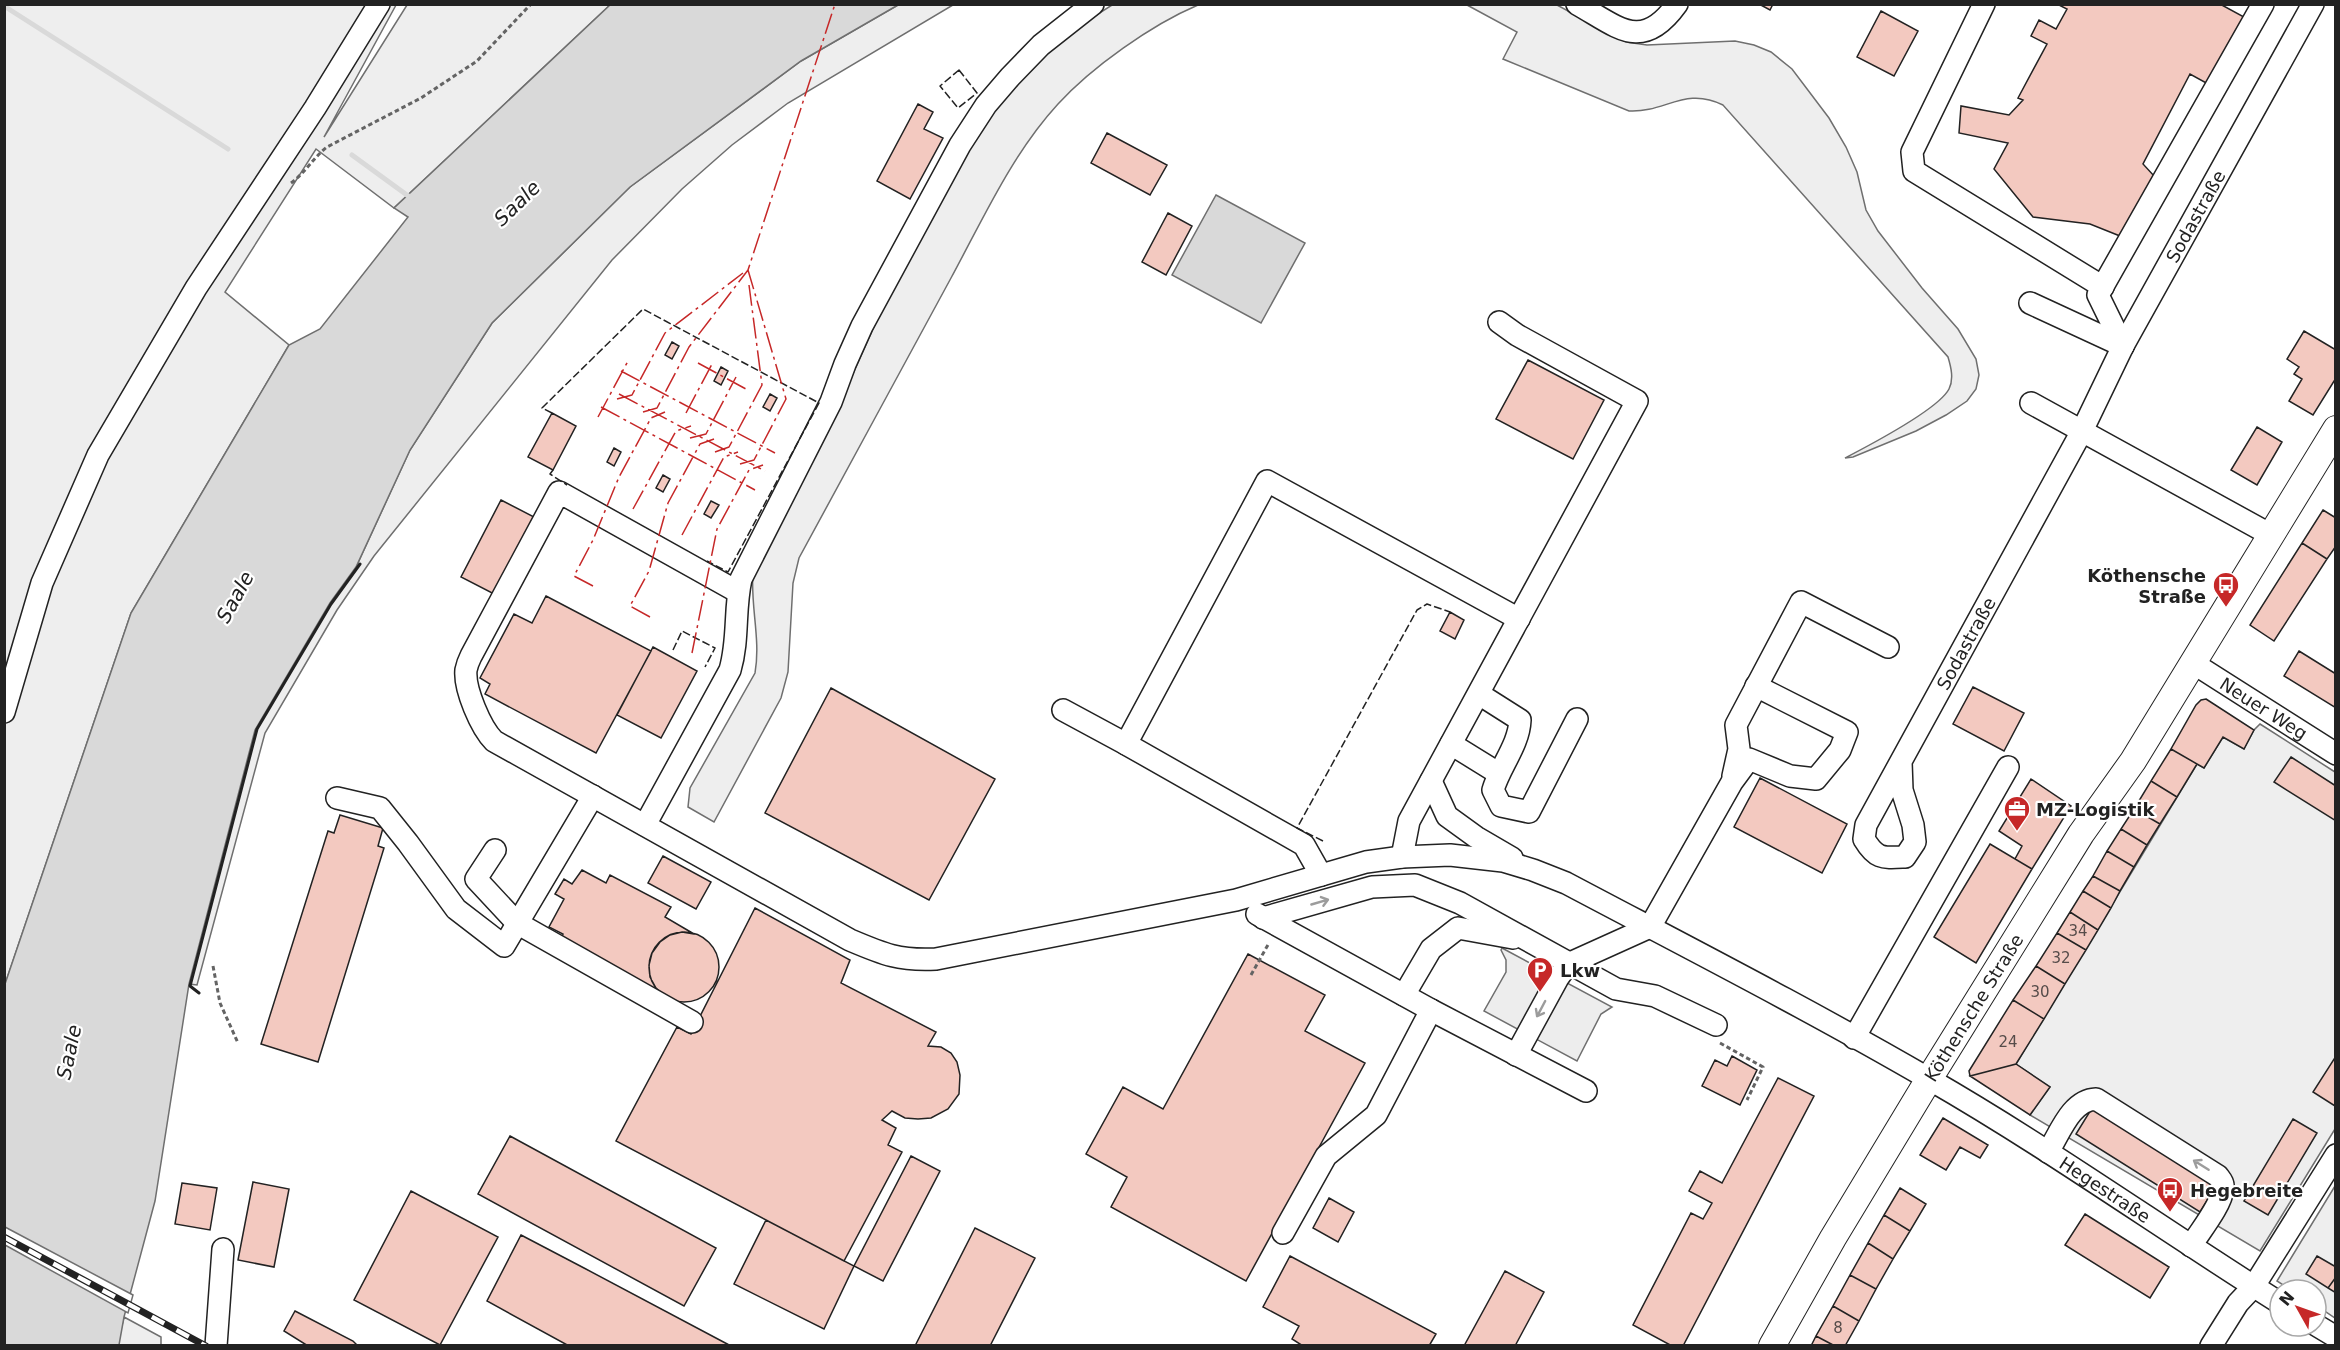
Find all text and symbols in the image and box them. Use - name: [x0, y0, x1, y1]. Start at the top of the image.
- street label: Sodastraße: [2161, 166, 2229, 266]
- water label: Saale: [489, 175, 545, 231]
- place label: Köthensche Straße: [2087, 565, 2206, 607]
- water label: Saale: [211, 567, 259, 627]
- bus stop icon: Köthensche Straße: [2211, 570, 2241, 608]
- street label: Sodastraße: [1932, 593, 1999, 693]
- street label: Neuer Weg: [2216, 673, 2311, 744]
- office icon: MZ-Logistik: [2002, 794, 2032, 832]
- place label: MZ-Logistik: [2036, 799, 2155, 820]
- one-way arrow: [1310, 896, 1329, 907]
- house number: 34: [2068, 922, 2088, 940]
- street label: Köthensche Straße: [1920, 930, 2027, 1085]
- house number: 32: [2051, 949, 2071, 967]
- parking icon: Lkw: [1525, 955, 1555, 993]
- place label: Lkw: [1560, 960, 1600, 981]
- house number: 30: [2030, 983, 2050, 1001]
- one-way arrow: [1535, 1000, 1547, 1017]
- water label: Saale: [52, 1023, 86, 1081]
- house number: 24: [1998, 1033, 2018, 1051]
- street label: Hegestraße: [2056, 1152, 2155, 1227]
- one-way arrow: [2193, 1159, 2210, 1171]
- bus stop icon: Hegebreite: [2155, 1175, 2185, 1213]
- place label: Hegebreite: [2190, 1180, 2303, 1201]
- north arrow: [2268, 1278, 2328, 1338]
- text: N: [2275, 1287, 2298, 1310]
- house number: 8: [1833, 1319, 1843, 1337]

